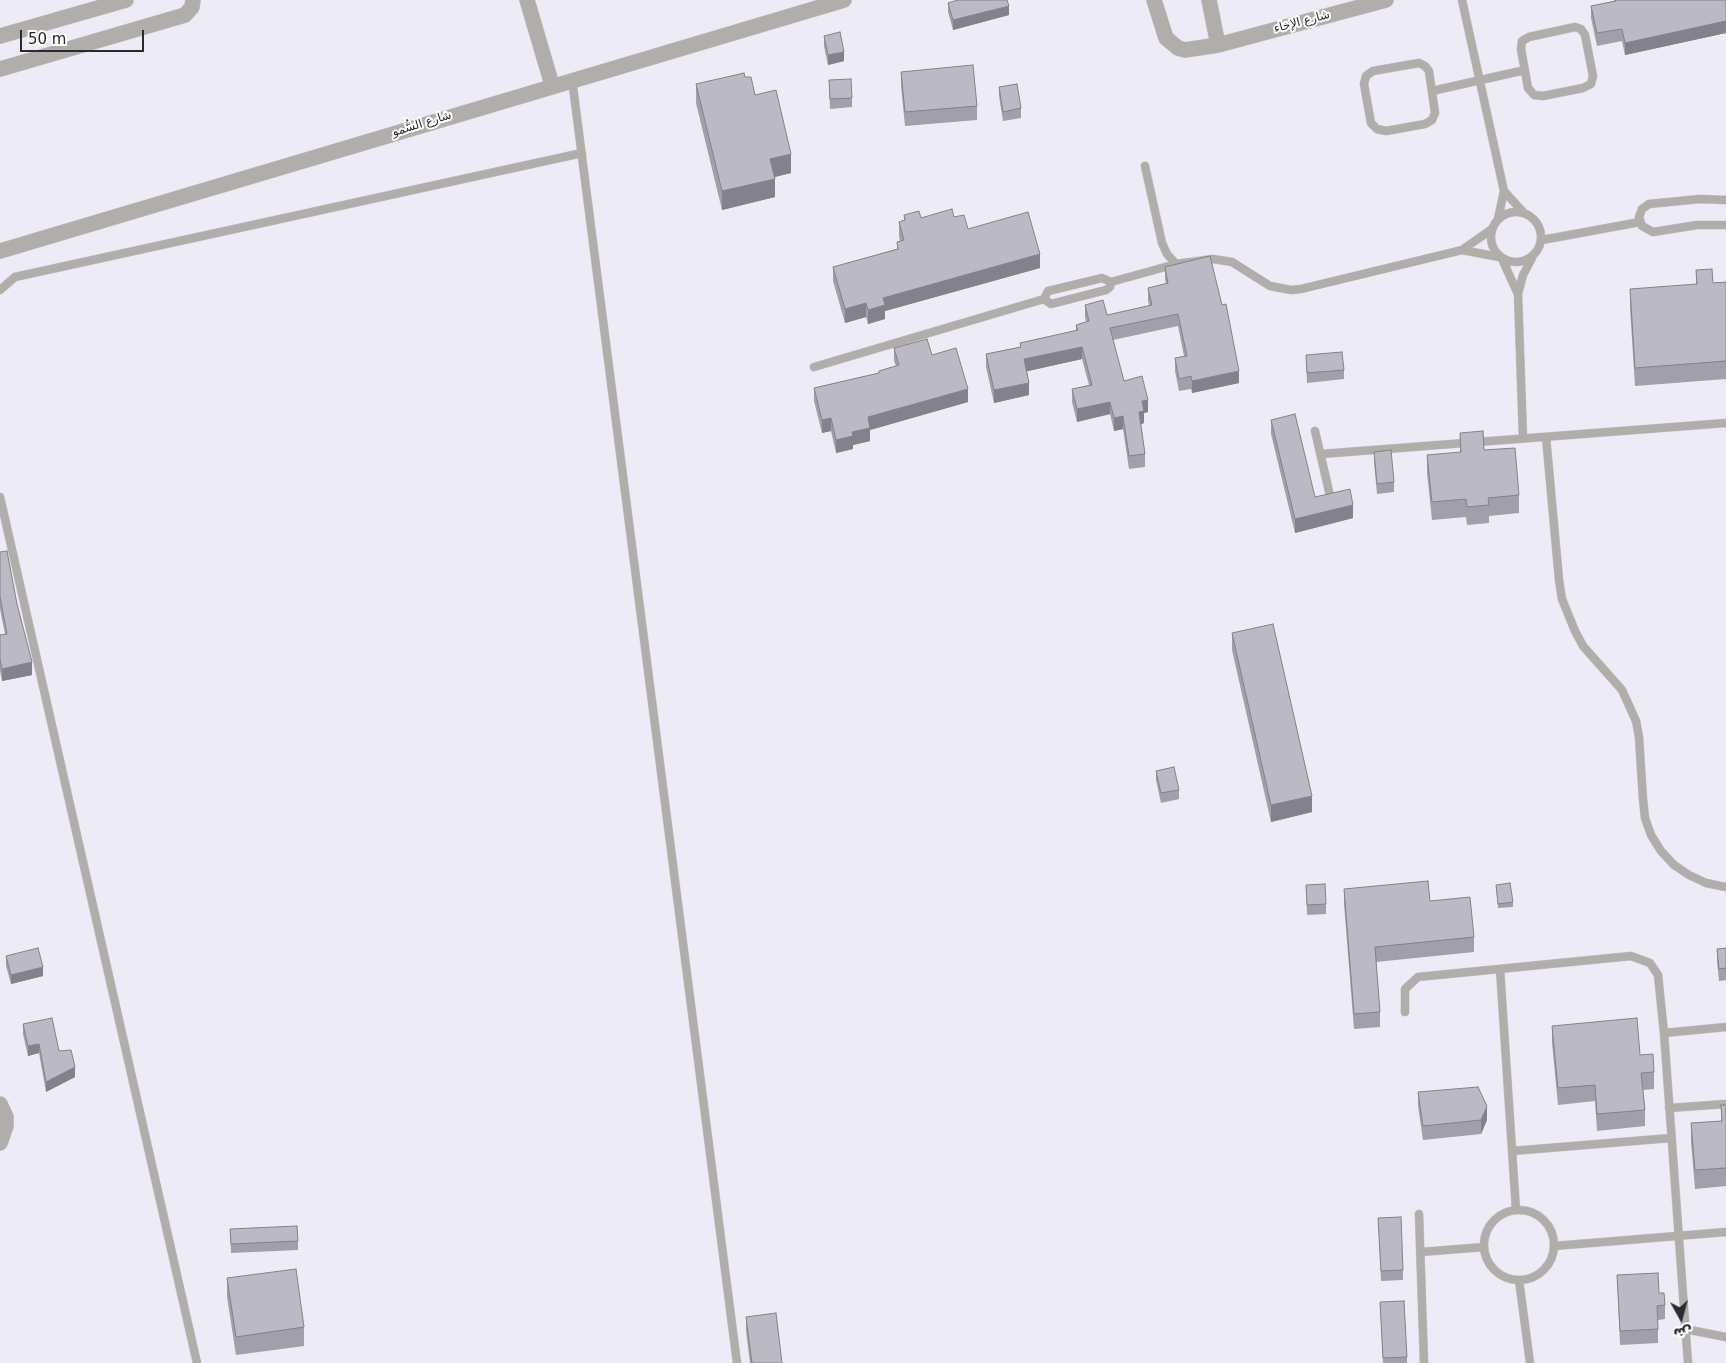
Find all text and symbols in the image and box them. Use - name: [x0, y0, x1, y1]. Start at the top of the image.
- street label: شارع الإخاء: [1272, 8, 1332, 36]
- scale bar: [22, 20, 146, 52]
- text: 50 m: [28, 30, 66, 48]
- street label: شارع السُّمو: [391, 108, 453, 140]
- north arrow: [1656, 1293, 1706, 1343]
- text: ش: [1672, 1324, 1693, 1342]

